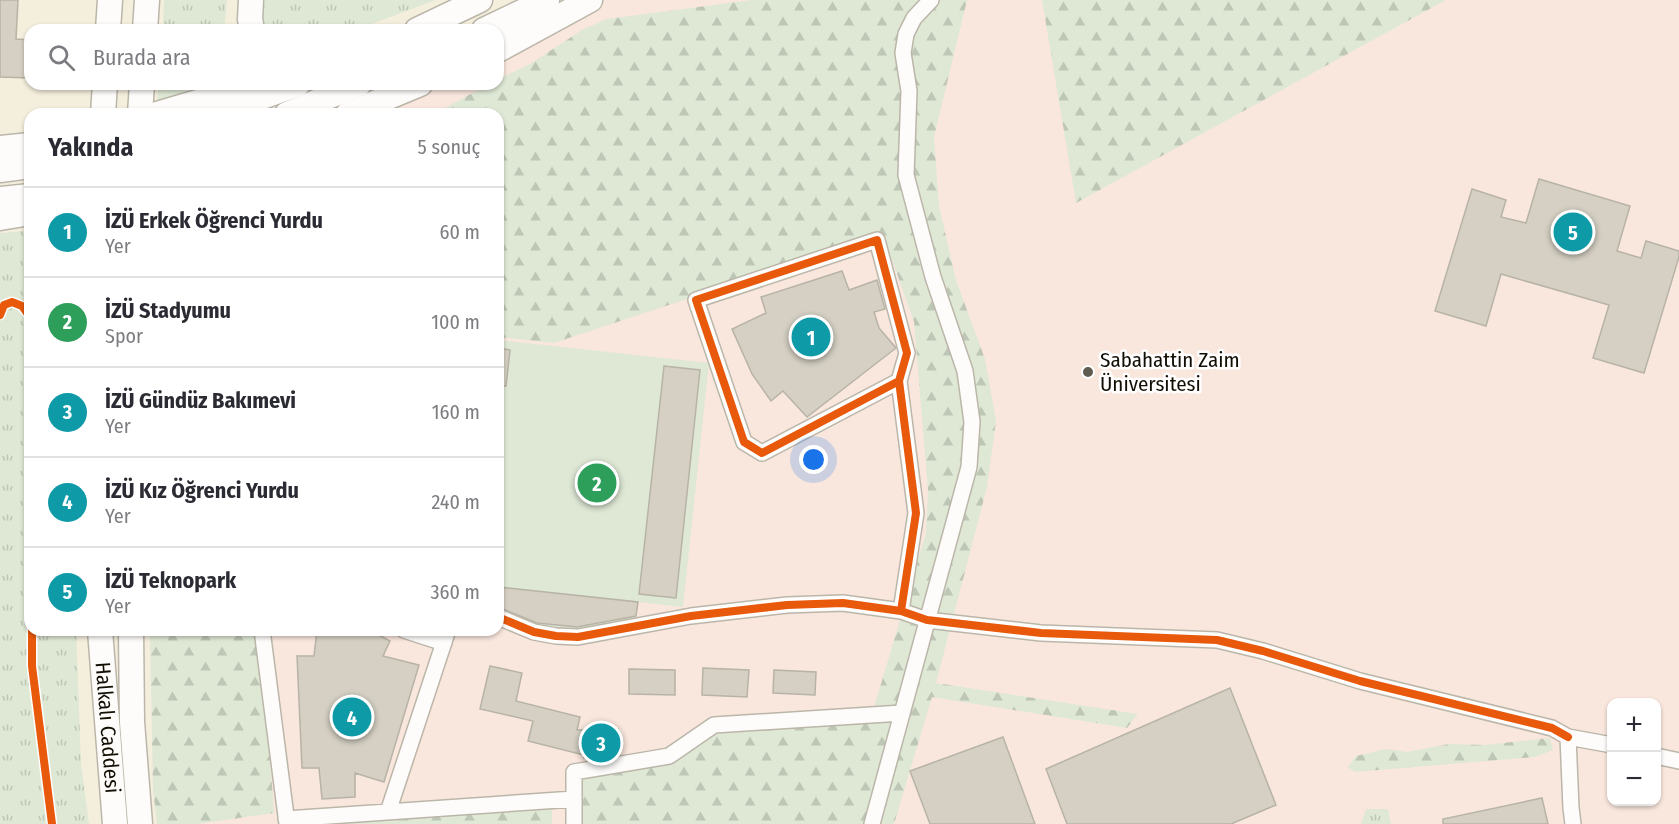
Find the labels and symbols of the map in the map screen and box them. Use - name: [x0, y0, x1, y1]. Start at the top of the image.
- pin: 5: [1554, 210, 1592, 254]
- pin: 1: [792, 314, 830, 360]
- place label: Sabahattin Zaim Üniversitesi: [1100, 347, 1240, 397]
- marker: Sabahattin Zaim Üniversitesi: [1081, 365, 1095, 379]
- your location: [799, 445, 828, 474]
- pin: 2: [578, 460, 616, 506]
- street label: Halkalı Caddesi: [90, 661, 126, 794]
- pin: 4: [332, 694, 372, 740]
- pin: 3: [582, 720, 620, 766]

